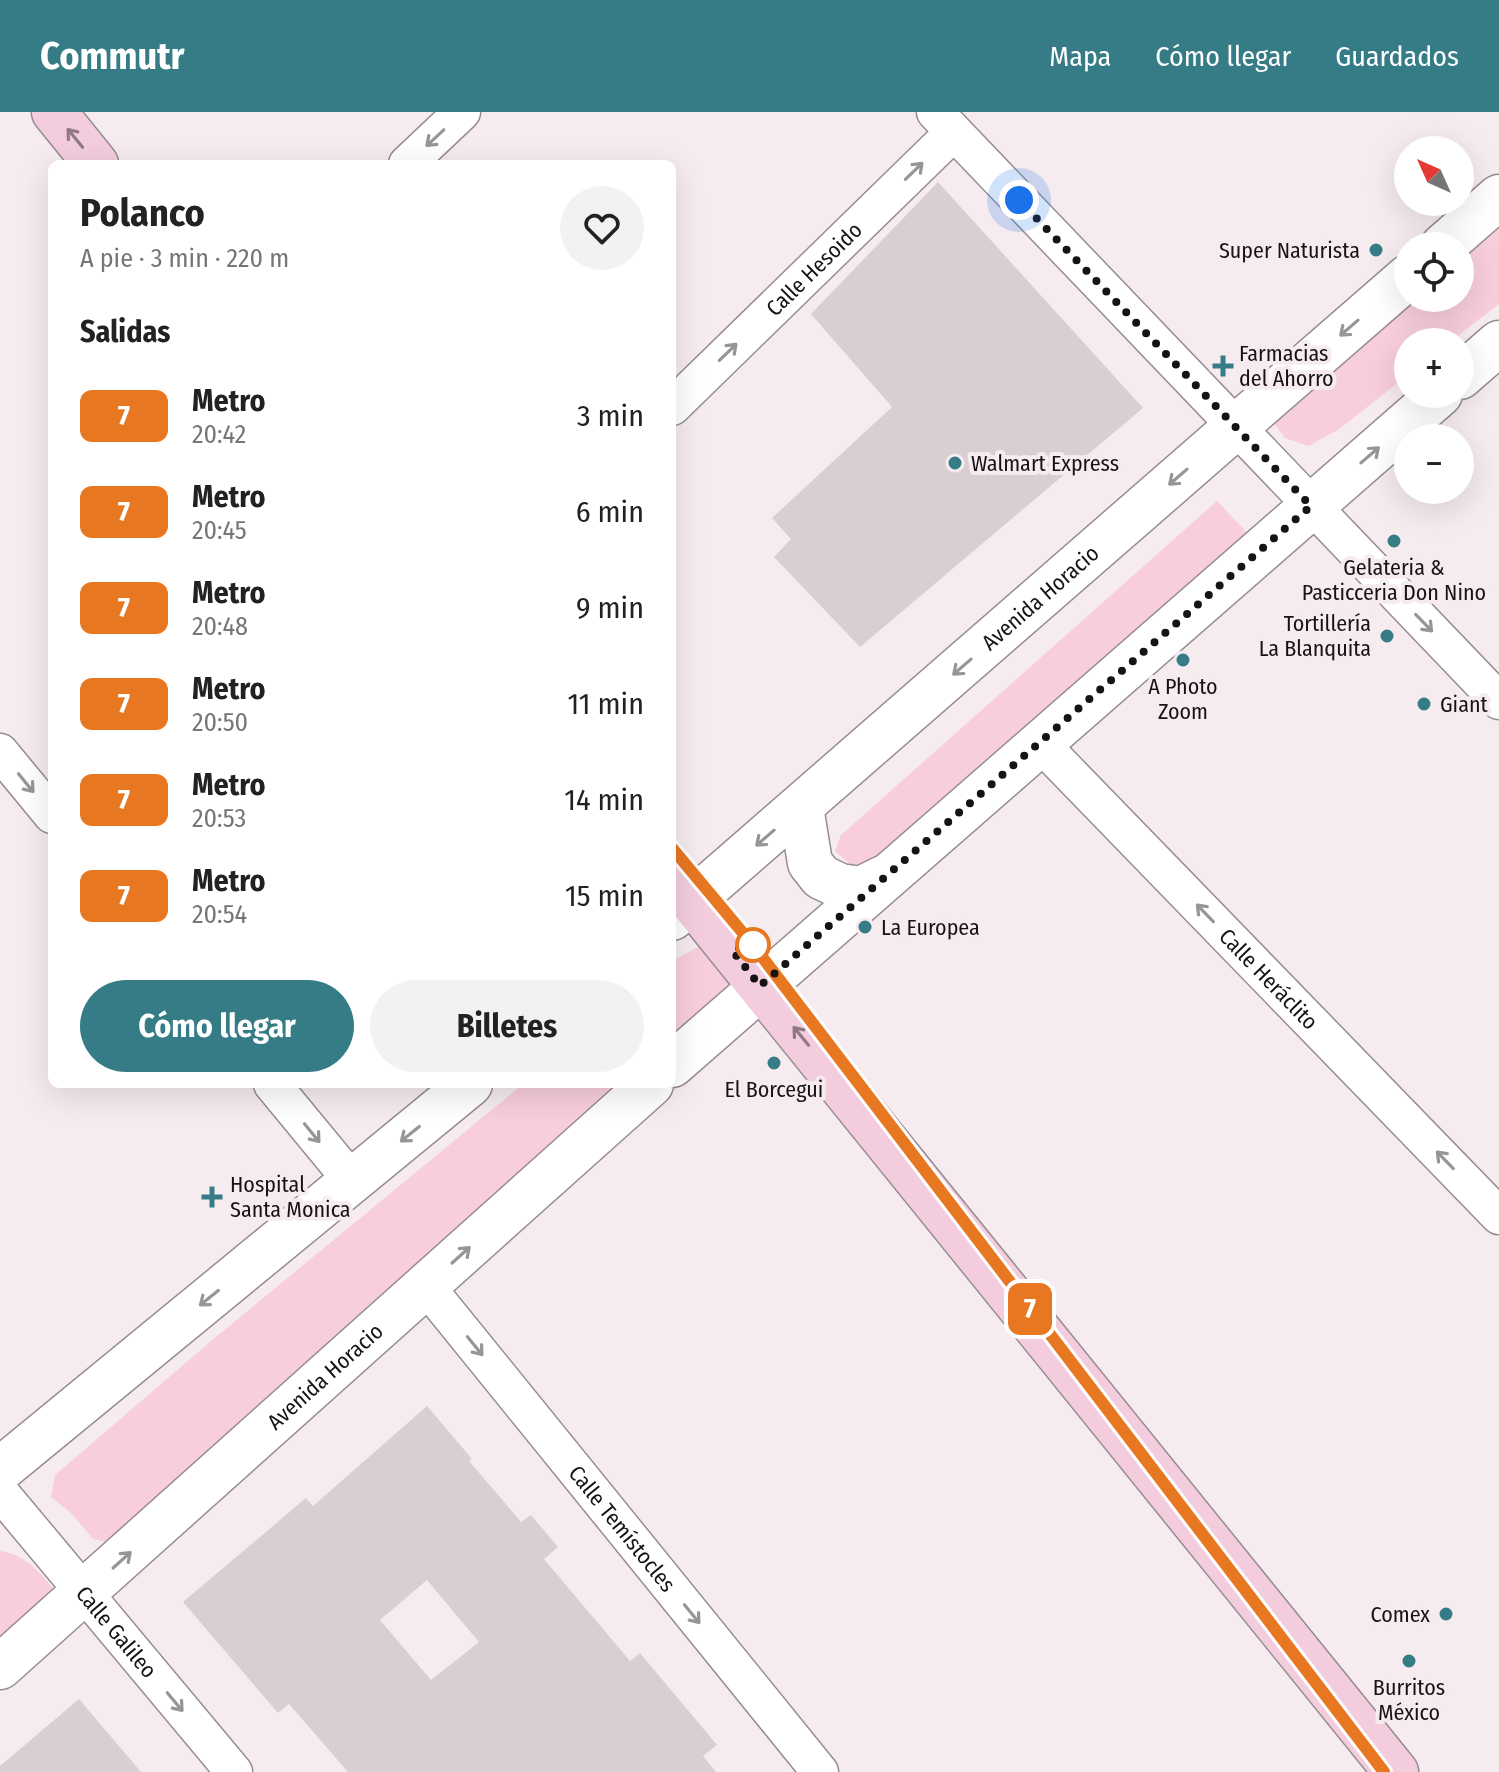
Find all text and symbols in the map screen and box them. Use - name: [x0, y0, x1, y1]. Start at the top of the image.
- text: Commutr: [40, 33, 184, 79]
- text: Mapa: [1049, 40, 1111, 73]
- text: Cómo llegar: [1155, 40, 1291, 73]
- text: Guardados: [1335, 40, 1459, 73]
- one-way arrow: [66, 128, 84, 149]
- one-way arrow: [425, 128, 445, 147]
- north arrow: [1394, 136, 1474, 216]
- map controls: [1394, 136, 1474, 504]
- one-way arrow: [904, 162, 923, 181]
- your location: [999, 180, 1039, 220]
- button: heart: [560, 186, 644, 270]
- text: Polanco: [80, 190, 205, 236]
- street label: Calle Hesoido: [761, 216, 868, 322]
- button: locate: [1394, 232, 1474, 312]
- place label: Super Naturista: [1219, 237, 1360, 264]
- marker: Super Naturista: [1367, 241, 1385, 259]
- text: A pie · 3 min · 220 m: [80, 243, 289, 274]
- text: Salidas: [80, 314, 170, 350]
- one-way arrow: [1340, 319, 1360, 337]
- button: +: [1394, 328, 1474, 408]
- place label: Farmacias del Ahorro: [1239, 340, 1334, 392]
- one-way arrow: [718, 343, 737, 362]
- marker: Farmacias del Ahorro: [1214, 357, 1232, 375]
- text: Metro: [192, 383, 266, 419]
- text: 3 min: [577, 398, 644, 434]
- text: 7: [118, 399, 130, 432]
- text: 20:42: [192, 419, 246, 450]
- button: −: [1394, 424, 1474, 504]
- one-way arrow: [1360, 446, 1380, 464]
- place label: Walmart Express: [971, 450, 1119, 477]
- marker: Walmart Express: [946, 454, 964, 472]
- one-way arrow: [1169, 468, 1189, 486]
- text: Metro: [192, 479, 266, 515]
- text: 6 min: [576, 494, 644, 530]
- text: 7: [118, 495, 130, 528]
- text: 20:45: [192, 515, 247, 546]
- marker: Gelateria & Pasticceria Don Nino: [1385, 532, 1403, 550]
- street label: Avenida Horacio: [976, 540, 1104, 656]
- place label: Gelateria & Pasticceria Don Nino: [1302, 554, 1486, 606]
- text: Metro: [192, 575, 266, 611]
- text: 9 min: [576, 590, 644, 626]
- text: 7: [118, 591, 130, 624]
- place label: Tortillería La Blanquita: [1259, 610, 1371, 662]
- text: 20:48: [192, 611, 248, 642]
- one-way arrow: [1414, 613, 1433, 633]
- marker: Tortillería La Blanquita: [1378, 627, 1396, 645]
- marker: A Photo Zoom: [1174, 651, 1192, 669]
- one-way arrow: [952, 658, 972, 676]
- text: Metro: [192, 671, 266, 707]
- place label: A Photo Zoom: [1148, 673, 1218, 725]
- text: 11 min: [568, 686, 644, 722]
- text: 7: [118, 687, 130, 720]
- place label: Giant: [1440, 691, 1489, 718]
- marker: Giant: [1415, 695, 1433, 713]
- text: 20:50: [192, 707, 248, 738]
- text: Metro: [192, 767, 266, 803]
- one-way arrow: [17, 773, 35, 793]
- text: 14 min: [564, 782, 644, 818]
- text: 7: [118, 783, 130, 816]
- text: 20:53: [192, 803, 246, 834]
- one-way arrow: [756, 828, 776, 846]
- text: Metro: [192, 863, 266, 899]
- text: 15 min: [565, 878, 644, 914]
- text: 7: [118, 879, 130, 912]
- text: 20:54: [192, 899, 247, 930]
- one-way arrow: [1196, 904, 1215, 923]
- place label: La Europea: [881, 914, 980, 941]
- marker: La Europea: [856, 918, 874, 936]
- street label: Calle Heráclito: [1213, 923, 1324, 1035]
- unlabelled marker: [736, 928, 770, 962]
- button: Cómo llegar: [80, 980, 354, 1072]
- button: Billetes: [370, 980, 644, 1072]
- one-way arrow: [792, 1027, 810, 1047]
- marker: El Borcegui: [765, 1054, 783, 1072]
- place label: El Borcegui: [725, 1076, 823, 1103]
- one-way arrow: [303, 1122, 321, 1143]
- one-way arrow: [400, 1125, 421, 1142]
- one-way arrow: [1435, 1150, 1454, 1170]
- place label: Hospital Santa Monica: [230, 1171, 351, 1223]
- marker: Hospital Santa Monica: [201, 1186, 223, 1208]
- one-way arrow: [450, 1246, 470, 1264]
- line badge: 7: [1004, 1283, 1056, 1335]
- one-way arrow: [199, 1290, 220, 1307]
- text: 7: [1024, 1292, 1036, 1325]
- street label: Avenida Horacio: [262, 1318, 389, 1435]
- one-way arrow: [466, 1336, 484, 1356]
- street label: Calle Temístocles: [563, 1460, 681, 1597]
- one-way arrow: [111, 1551, 131, 1569]
- street label: Calle Galileo: [70, 1580, 163, 1684]
- place label: Comex: [1370, 1601, 1430, 1628]
- one-way arrow: [683, 1603, 701, 1623]
- marker: Comex: [1437, 1605, 1455, 1623]
- marker: Burritos México: [1400, 1652, 1418, 1670]
- place label: Burritos México: [1373, 1674, 1445, 1726]
- one-way arrow: [166, 1691, 184, 1712]

